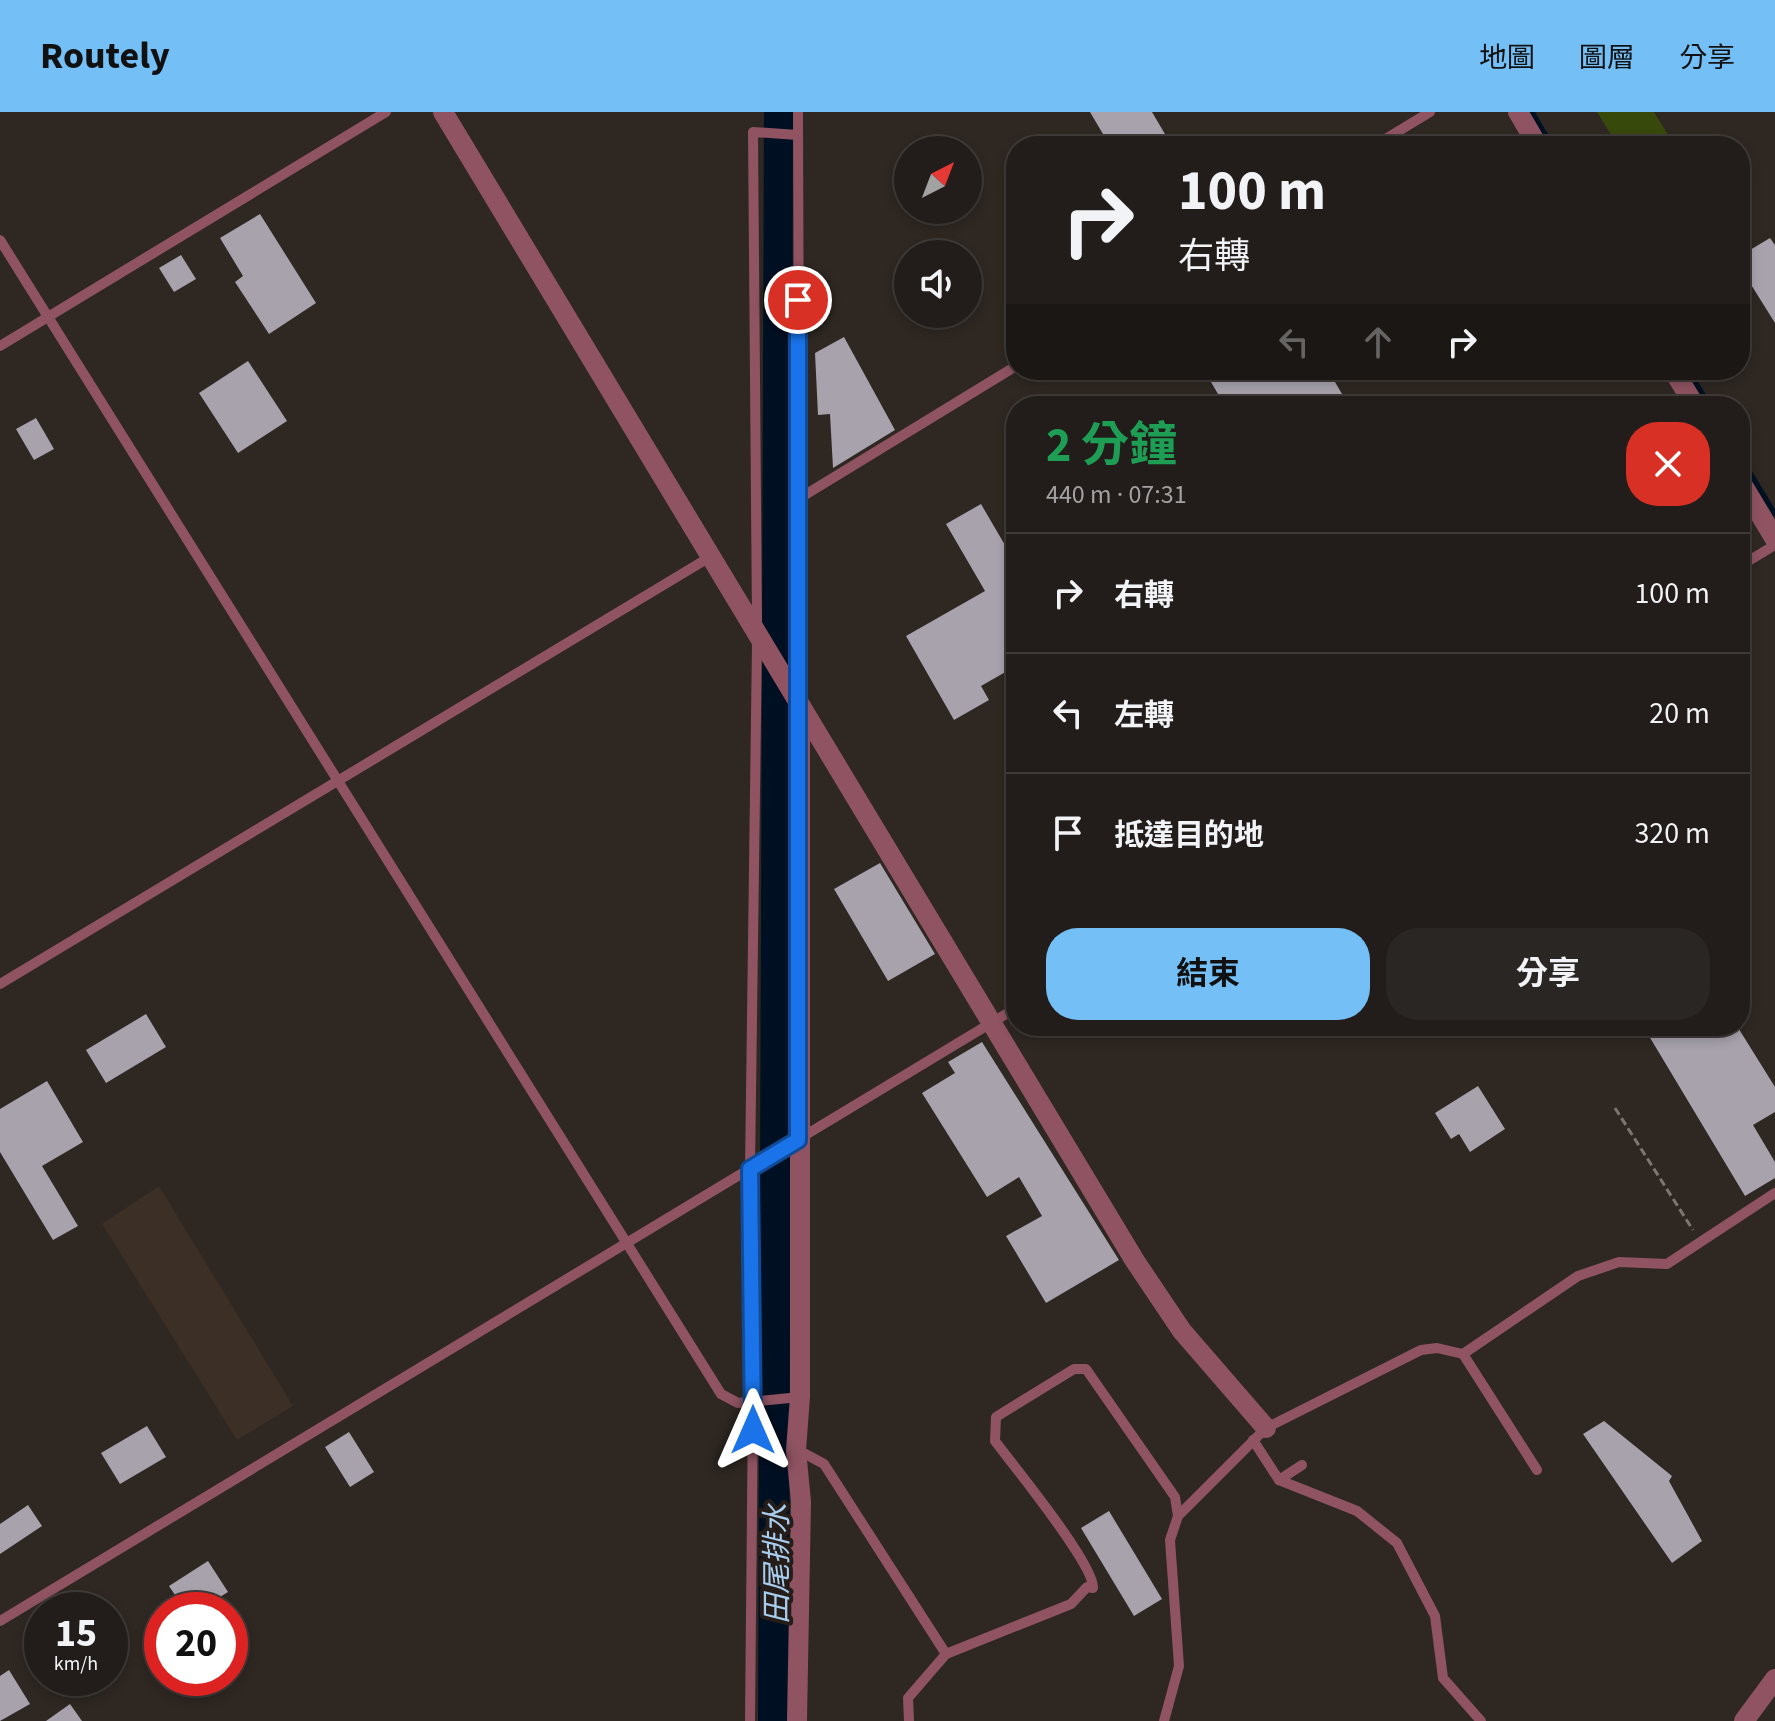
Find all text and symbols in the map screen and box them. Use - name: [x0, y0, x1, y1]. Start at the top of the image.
- text: Routely: [40, 29, 170, 83]
- text: 地圖: [1479, 38, 1535, 78]
- text: 圖層: [1579, 38, 1635, 78]
- text: 分享: [1679, 38, 1735, 78]
- north arrow: [894, 136, 982, 224]
- map controls: [894, 136, 982, 328]
- text: 100 m: [1178, 152, 1326, 231]
- icon: right: [1046, 168, 1150, 272]
- text: 右轉: [1178, 231, 1250, 282]
- button: sound: [894, 240, 982, 328]
- pin: [764, 266, 832, 334]
- icon: arrive: [776, 278, 820, 322]
- icon: left: [1272, 320, 1316, 364]
- icon: ahead: [1356, 320, 1400, 364]
- icon: right: [1440, 320, 1484, 364]
- text: 2 分鐘: [1046, 412, 1177, 480]
- button: close: [1626, 422, 1710, 506]
- text: 440 m · 07:31: [1046, 476, 1187, 513]
- icon: right: [1046, 571, 1090, 615]
- text: 100 m: [1634, 572, 1710, 615]
- text: 右轉: [1114, 574, 1174, 617]
- icon: left: [1046, 691, 1090, 735]
- text: 20 m: [1649, 692, 1710, 735]
- text: 左轉: [1114, 694, 1174, 737]
- icon: arrive: [1046, 811, 1090, 855]
- text: 320 m: [1634, 812, 1710, 855]
- text: 抵達目的地: [1114, 814, 1264, 857]
- button: 結束: [1046, 928, 1370, 1020]
- button: 分享: [1386, 928, 1710, 1020]
- position arrow: [711, 1388, 795, 1472]
- water label: 田尾排水: [756, 1502, 799, 1624]
- speed limit sign: 20: [144, 1592, 248, 1696]
- text: 15: [55, 1605, 97, 1662]
- text: km/h: [54, 1650, 98, 1678]

